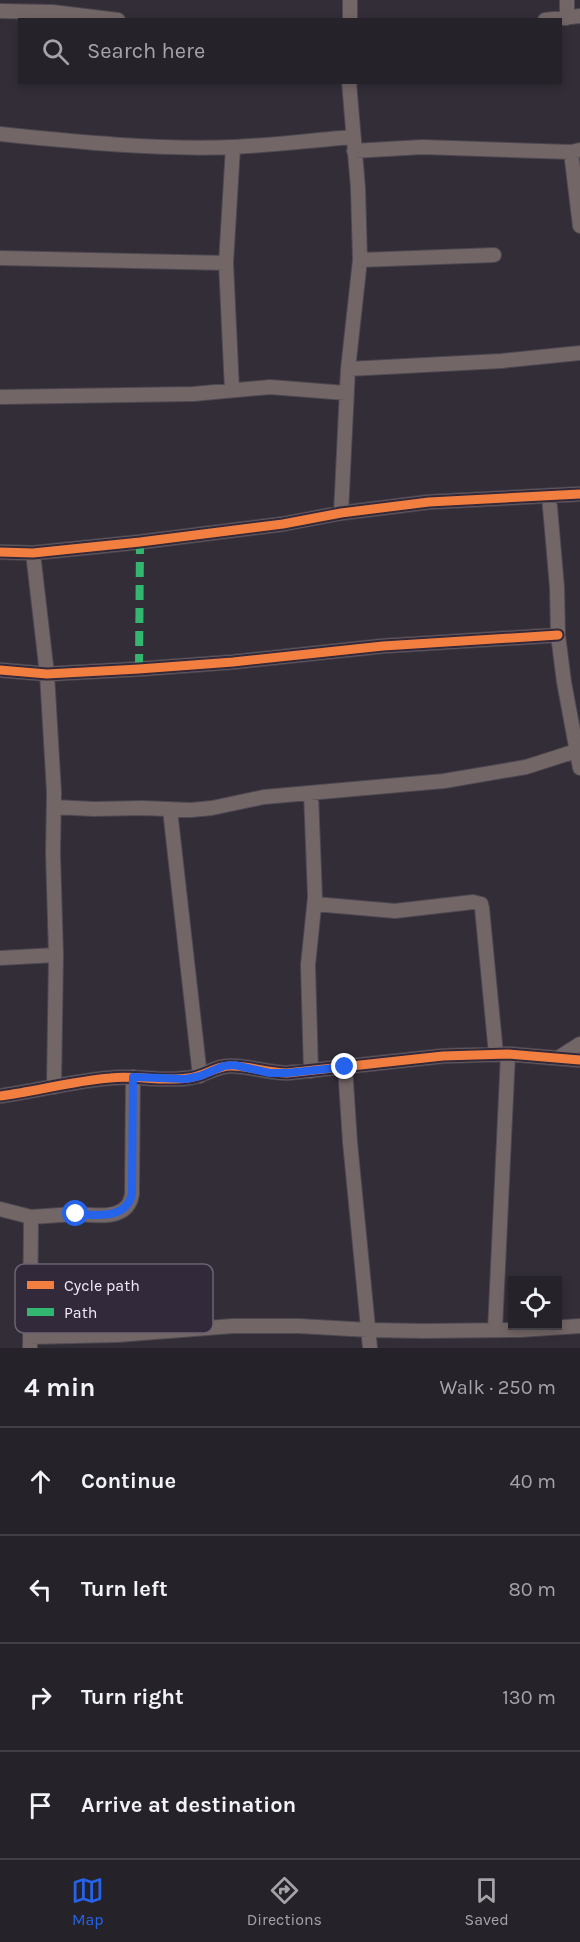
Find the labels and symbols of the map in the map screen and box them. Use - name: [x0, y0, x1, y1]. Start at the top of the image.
- route end: [331, 1053, 357, 1079]
- route start: [62, 1200, 88, 1226]
- legend: [15, 1264, 213, 1333]
- text: Cycle path: [64, 1276, 140, 1295]
- text: Path: [64, 1303, 97, 1322]

